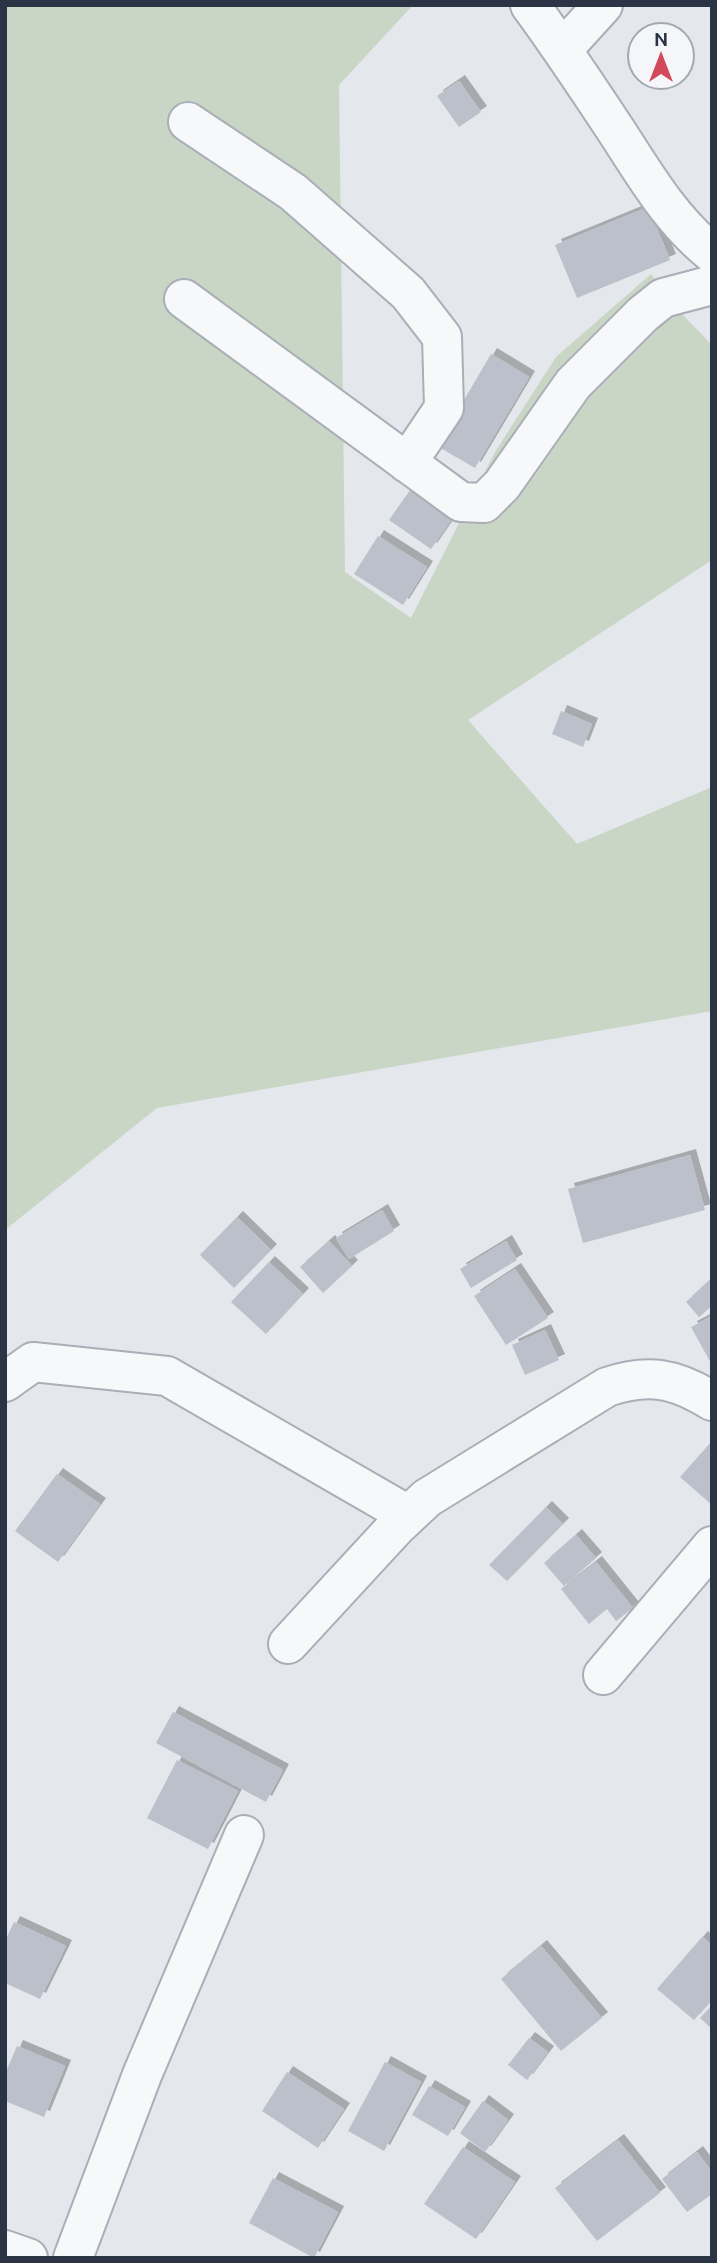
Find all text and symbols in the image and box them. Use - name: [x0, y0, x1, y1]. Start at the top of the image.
- north arrow: [626, 21, 696, 91]
- text: N: [654, 28, 668, 50]

